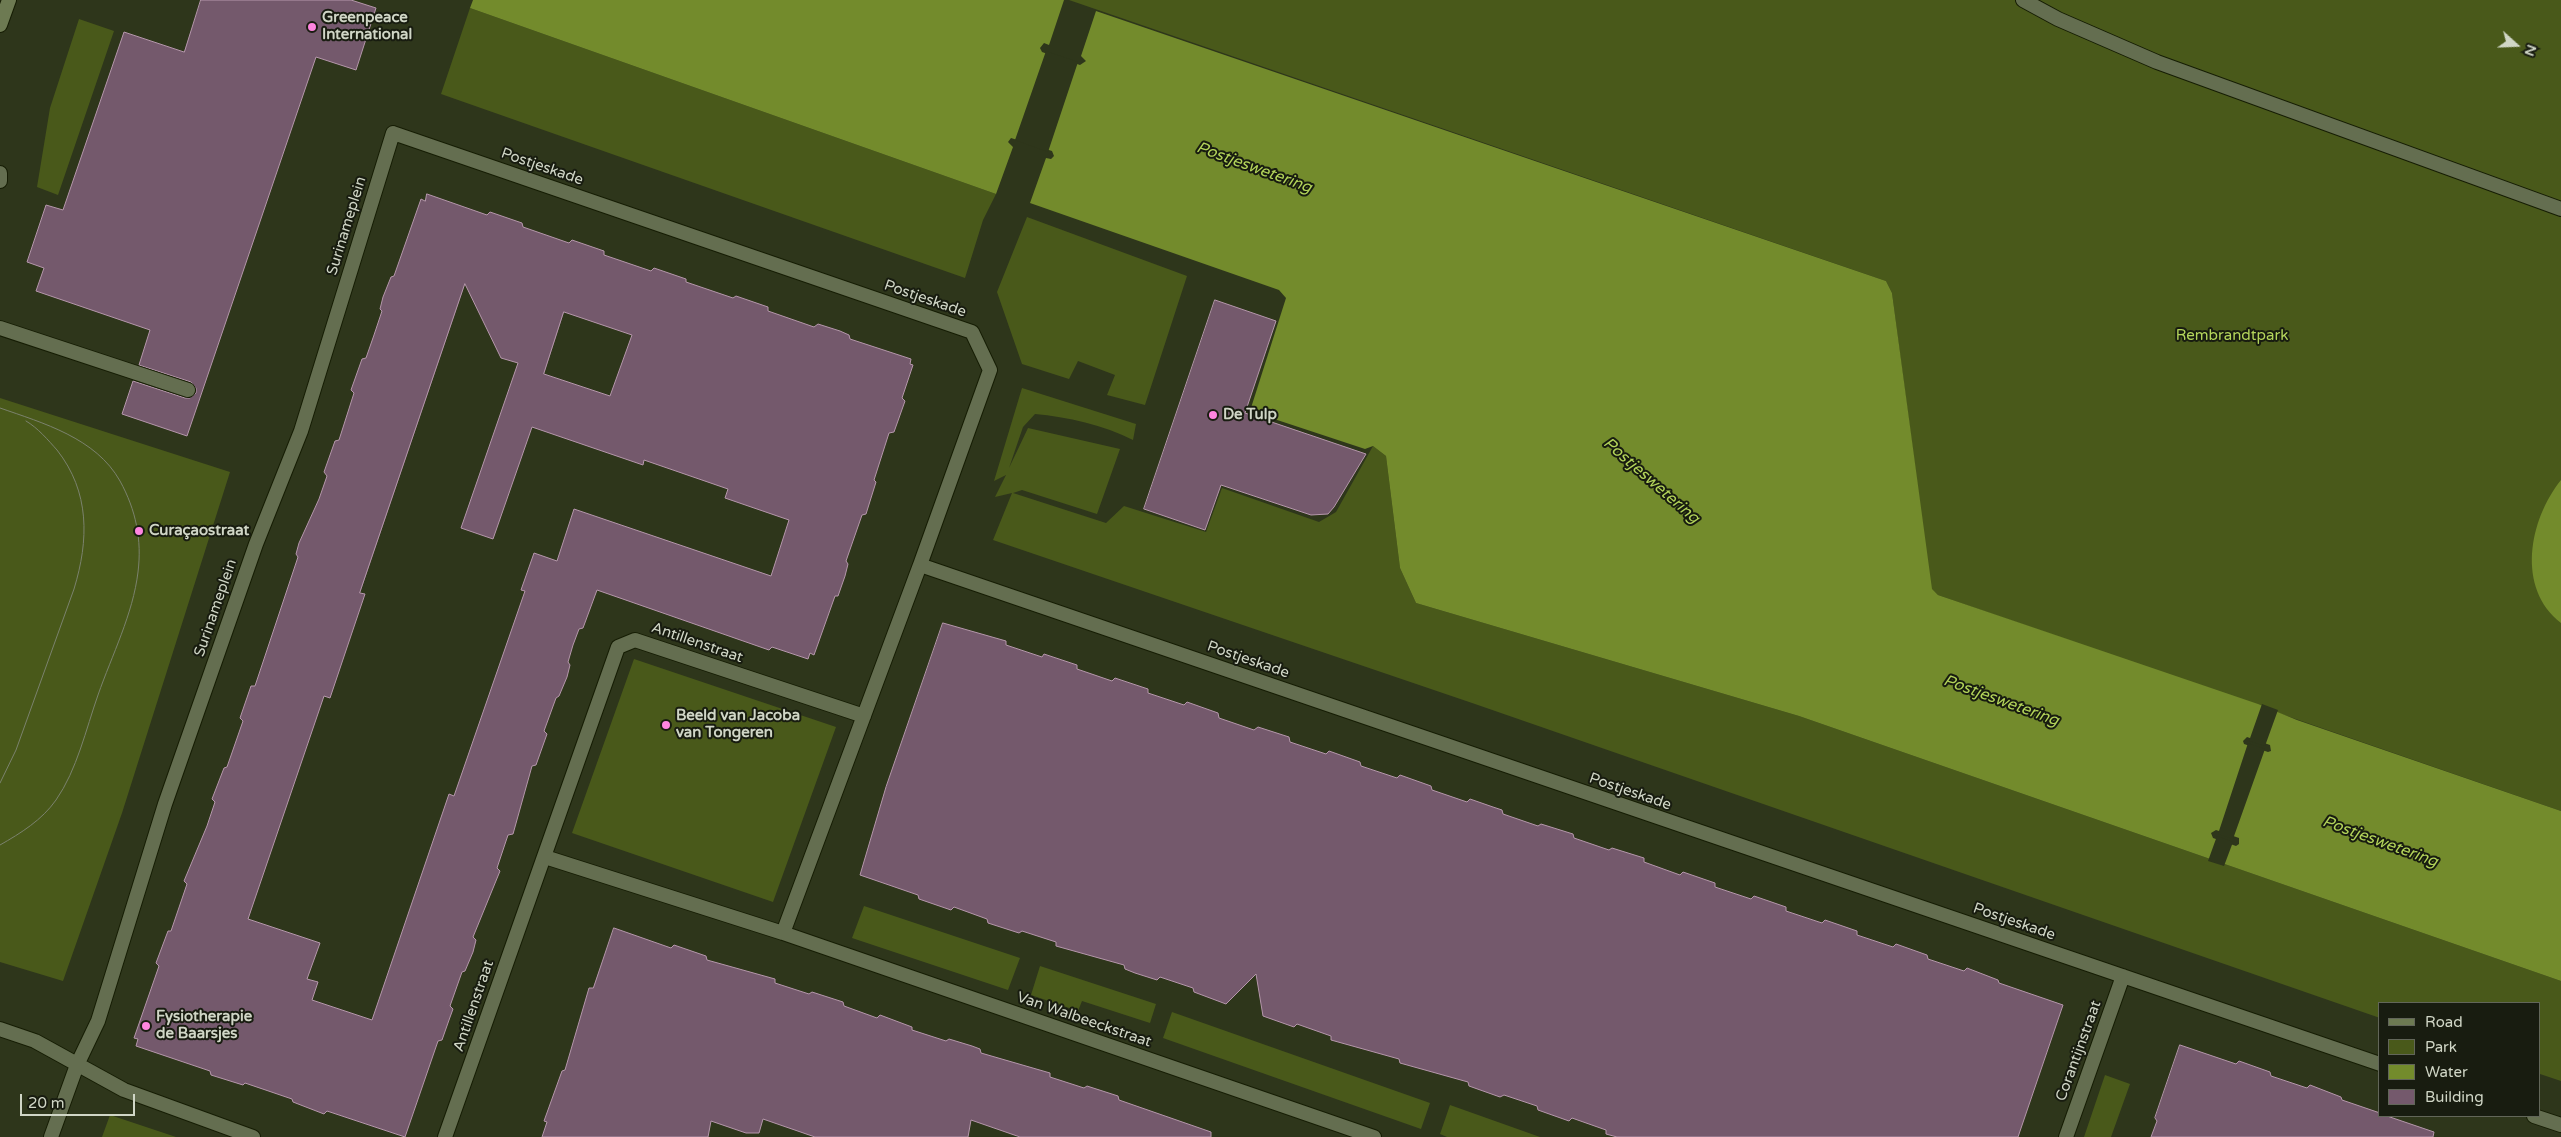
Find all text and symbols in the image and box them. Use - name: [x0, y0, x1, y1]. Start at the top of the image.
- place label: Greenpeace International: [322, 9, 412, 44]
- north arrow: [2491, 20, 2541, 70]
- marker: Greenpeace International: [306, 21, 318, 33]
- text: N: [2521, 42, 2540, 58]
- water label: Postjeswetering: [1194, 138, 1314, 198]
- street label: Postjeskade: [499, 145, 585, 189]
- street label: Surinameplein: [323, 175, 371, 277]
- street label: Postjeskade: [882, 277, 968, 321]
- park label: Rembrandtpark: [2176, 327, 2288, 345]
- place label: De Tulp: [1223, 406, 1277, 424]
- marker: De Tulp: [1207, 409, 1219, 421]
- water label: Postjeswetering: [1599, 434, 1703, 528]
- place label: Curaçaostraat: [149, 522, 249, 540]
- marker: Curaçaostraat: [133, 525, 145, 537]
- street label: Surinameplein: [191, 557, 241, 659]
- street label: Antillenstraat: [649, 619, 745, 667]
- street label: Postjeskade: [1205, 638, 1291, 682]
- water label: Postjeswetering: [1941, 671, 2061, 731]
- place label: Beeld van Jacoba van Tongeren: [676, 707, 800, 742]
- marker: Beeld van Jacoba van Tongeren: [660, 719, 672, 731]
- street label: Postjeskade: [1587, 770, 1673, 814]
- water label: Postjeswetering: [2320, 812, 2440, 872]
- street label: Postjeskade: [1971, 900, 2057, 944]
- street label: Antillenstraat: [450, 958, 498, 1054]
- street label: Van Walbeeckstraat: [1014, 988, 1154, 1052]
- street label: Corantijnstraat: [2052, 998, 2106, 1104]
- legend: [2378, 1002, 2541, 1117]
- place label: Fysiotherapie de Baarsjes: [156, 1008, 252, 1043]
- text: Road: [2425, 1013, 2463, 1031]
- marker: Fysiotherapie de Baarsjes: [140, 1020, 152, 1032]
- text: Park: [2425, 1038, 2457, 1056]
- text: Water: [2425, 1063, 2468, 1081]
- scale bar: [22, 1084, 138, 1116]
- text: Building: [2425, 1088, 2484, 1106]
- text: 20 m: [28, 1094, 65, 1112]

